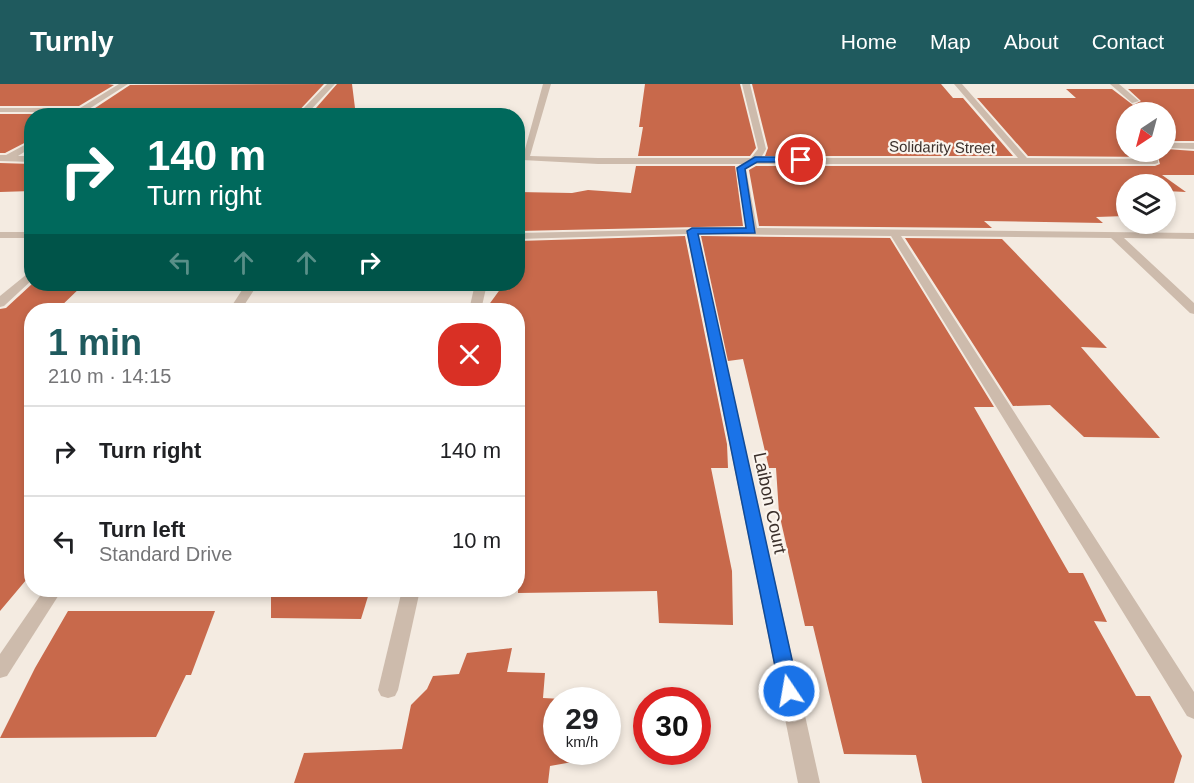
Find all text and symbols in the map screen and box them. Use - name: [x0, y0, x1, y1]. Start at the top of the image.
- text: Turnly: [30, 26, 113, 57]
- text: Home: [841, 30, 897, 53]
- text: Map: [930, 30, 971, 53]
- text: About: [1004, 30, 1059, 53]
- text: Contact: [1092, 30, 1164, 53]
- north arrow: [1116, 102, 1176, 162]
- map controls: [1116, 102, 1176, 234]
- icon: right: [48, 132, 126, 210]
- text: 140 m: [147, 132, 266, 179]
- pin: [775, 134, 826, 185]
- street label: Solidarity Street: [889, 138, 996, 156]
- icon: arrive: [784, 143, 817, 176]
- button: layers: [1116, 174, 1176, 234]
- text: Turn right: [147, 181, 262, 211]
- icon: left: [164, 246, 197, 279]
- icon: ahead: [227, 246, 260, 279]
- icon: ahead: [290, 246, 323, 279]
- icon: right: [353, 246, 386, 279]
- text: 1 min: [48, 322, 142, 363]
- button: close: [438, 323, 501, 386]
- text: 210 m · 14:15: [48, 365, 171, 387]
- icon: right: [48, 435, 81, 468]
- text: Turn right: [99, 438, 201, 463]
- text: 140 m: [440, 438, 501, 463]
- street label: Laibon Court: [750, 451, 790, 555]
- text: Turn left: [99, 517, 185, 542]
- icon: left: [48, 525, 81, 558]
- text: 10 m: [452, 528, 501, 553]
- text: Standard Drive: [99, 543, 232, 565]
- position arrow: [757, 659, 821, 723]
- speed limit sign: 30: [633, 687, 711, 765]
- text: 29: [565, 702, 599, 735]
- text: km/h: [566, 733, 598, 750]

